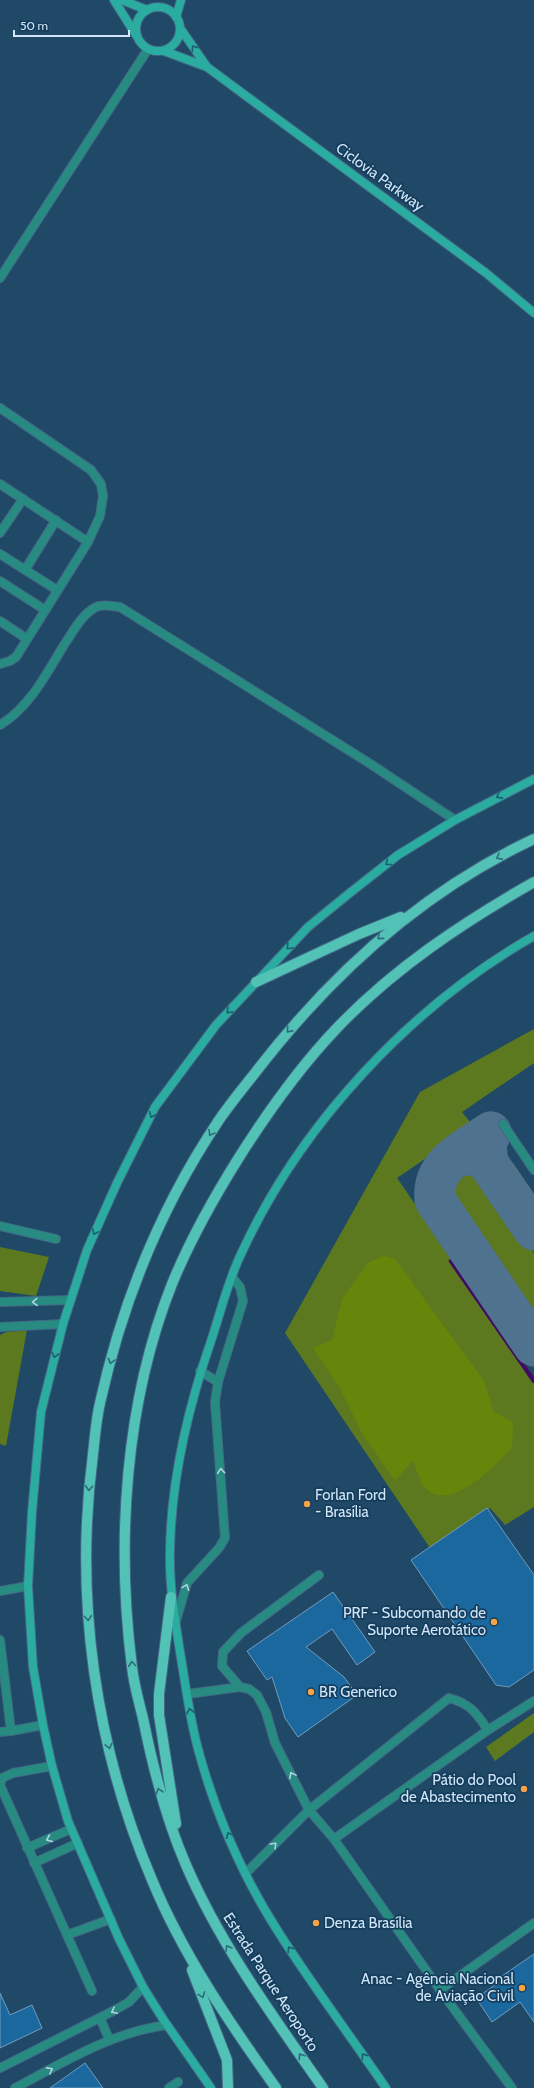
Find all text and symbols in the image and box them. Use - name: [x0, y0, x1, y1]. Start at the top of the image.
- scale bar: [14, 12, 129, 38]
- text: 50 m: [20, 18, 48, 33]
- one-way arrow: [191, 45, 199, 52]
- street label: Ciclovia Parkway: [332, 139, 428, 215]
- one-way arrow: [496, 792, 503, 799]
- one-way arrow: [496, 852, 504, 859]
- one-way arrow: [385, 858, 392, 865]
- one-way arrow: [378, 933, 385, 940]
- one-way arrow: [286, 942, 294, 950]
- one-way arrow: [227, 1006, 234, 1014]
- one-way arrow: [287, 1025, 294, 1032]
- one-way arrow: [149, 1110, 156, 1118]
- one-way arrow: [208, 1129, 216, 1136]
- one-way arrow: [92, 1227, 100, 1235]
- one-way arrow: [32, 1297, 38, 1306]
- one-way arrow: [52, 1352, 60, 1358]
- one-way arrow: [107, 1357, 116, 1364]
- one-way arrow: [216, 1468, 225, 1474]
- one-way arrow: [84, 1485, 93, 1491]
- place label: Forlan Ford - Brasília: [315, 1486, 386, 1521]
- marker: Forlan Ford - Brasília: [302, 1499, 312, 1509]
- one-way arrow: [182, 1584, 190, 1591]
- place label: PRF - Subcomando de Suporte Aerotático: [343, 1604, 486, 1639]
- one-way arrow: [84, 1615, 93, 1621]
- marker: PRF - Subcomando de Suporte Aerotático: [489, 1617, 499, 1627]
- one-way arrow: [127, 1661, 136, 1667]
- place label: BR Generico: [319, 1683, 397, 1701]
- marker: BR Generico: [306, 1687, 316, 1697]
- one-way arrow: [187, 1708, 195, 1714]
- one-way arrow: [104, 1743, 112, 1750]
- place label: Pátio do Pool de Abastecimento: [401, 1771, 516, 1806]
- one-way arrow: [289, 1772, 297, 1780]
- marker: Pátio do Pool de Abastecimento: [519, 1784, 529, 1794]
- one-way arrow: [155, 1788, 164, 1795]
- one-way arrow: [225, 1831, 233, 1838]
- one-way arrow: [46, 1834, 53, 1842]
- one-way arrow: [269, 1842, 276, 1850]
- street label: Estrada Parque Aeroporto: [219, 1909, 323, 2055]
- place label: Denza Brasília: [324, 1914, 413, 1932]
- marker: Denza Brasília: [311, 1918, 321, 1928]
- one-way arrow: [226, 1945, 233, 1952]
- one-way arrow: [287, 1946, 295, 1953]
- place label: Anac - Agência Nacional de Aviação Civil: [361, 1970, 514, 2005]
- marker: Anac - Agência Nacional de Aviação Civil: [517, 1983, 527, 1993]
- one-way arrow: [197, 1991, 205, 1998]
- one-way arrow: [110, 2006, 118, 2014]
- one-way arrow: [298, 2053, 305, 2060]
- one-way arrow: [361, 2053, 369, 2060]
- one-way arrow: [46, 2067, 53, 2074]

